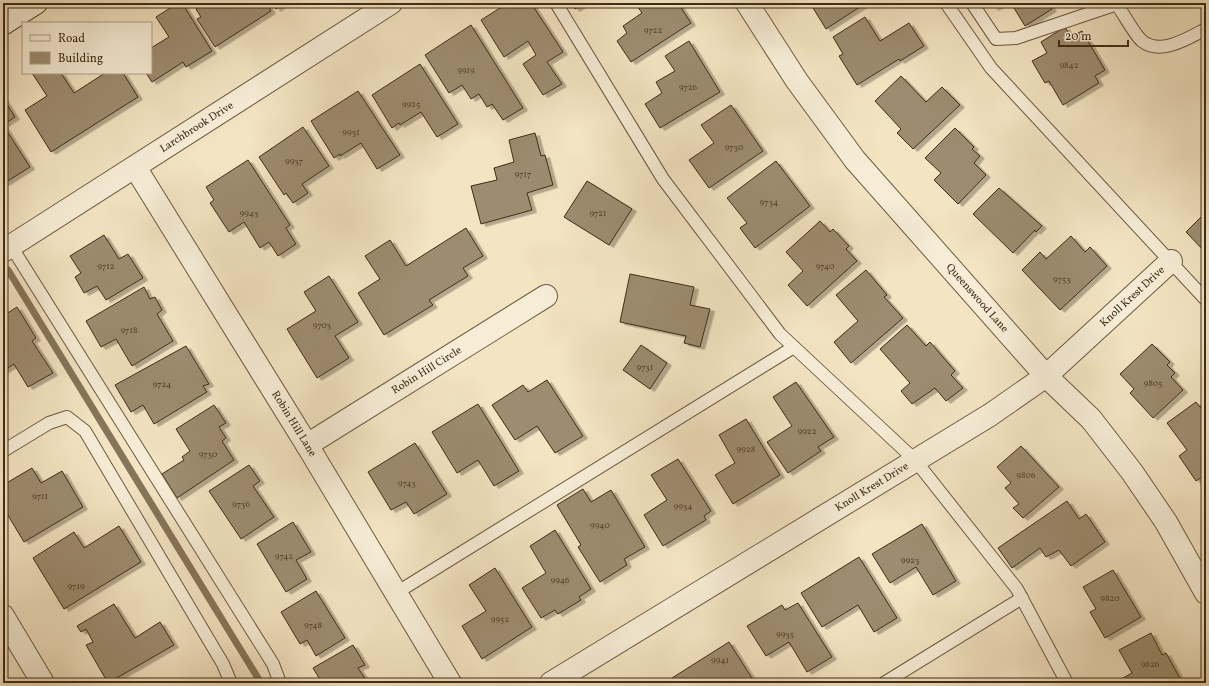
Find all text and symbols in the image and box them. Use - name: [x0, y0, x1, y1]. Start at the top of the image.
- legend: [22, 22, 152, 74]
- scale bar: [1059, 22, 1128, 48]
- house number: 9722: [644, 24, 662, 37]
- text: 20 m: [1065, 29, 1092, 45]
- text: Road: [58, 31, 85, 47]
- text: Building: [58, 51, 103, 67]
- house number: 9842: [1059, 59, 1079, 72]
- house number: 9919: [457, 64, 475, 77]
- house number: 9726: [679, 81, 698, 94]
- street label: Larchbrook Drive: [157, 98, 237, 156]
- house number: 9925: [402, 98, 420, 111]
- house number: 9931: [342, 126, 360, 139]
- house number: 9730: [725, 141, 744, 154]
- house number: 9937: [285, 155, 303, 168]
- house number: 9717: [515, 168, 531, 181]
- house number: 9734: [760, 196, 778, 209]
- house number: 9943: [240, 207, 259, 220]
- house number: 9721: [589, 207, 607, 220]
- house number: 9712: [97, 260, 115, 273]
- house number: 9740: [816, 260, 835, 273]
- street label: Queenswood Lane: [942, 260, 1012, 336]
- street label: Knoll Krest Drive: [1097, 263, 1168, 330]
- house number: 9753: [1053, 273, 1071, 286]
- house number: 9703: [313, 319, 332, 332]
- house number: 9718: [120, 324, 138, 337]
- street label: Robin Hill Circle: [389, 343, 465, 398]
- house number: 9731: [637, 361, 653, 374]
- house number: 9805: [1144, 377, 1162, 390]
- house number: 9724: [153, 378, 171, 391]
- street label: Robin Hill Lane: [268, 388, 320, 460]
- house number: 9922: [797, 425, 817, 438]
- house number: 9928: [737, 443, 756, 456]
- house number: 9730: [199, 448, 218, 461]
- street label: Knoll Krest Drive: [832, 459, 911, 515]
- house number: 9806: [1016, 469, 1036, 482]
- house number: 9743: [398, 477, 416, 490]
- house number: 9711: [32, 490, 48, 503]
- house number: 9736: [232, 498, 250, 511]
- house number: 9934: [673, 500, 693, 513]
- house number: 9940: [590, 519, 610, 532]
- house number: 9742: [275, 550, 293, 563]
- house number: 9923: [901, 554, 920, 567]
- house number: 9946: [550, 574, 570, 587]
- house number: 9719: [67, 580, 85, 593]
- house number: 9820: [1100, 592, 1120, 605]
- house number: 9952: [491, 613, 509, 626]
- house number: 9748: [304, 619, 322, 632]
- house number: 9935: [776, 628, 794, 641]
- house number: 9941: [711, 654, 729, 667]
- house number: 9826: [1141, 658, 1160, 671]

